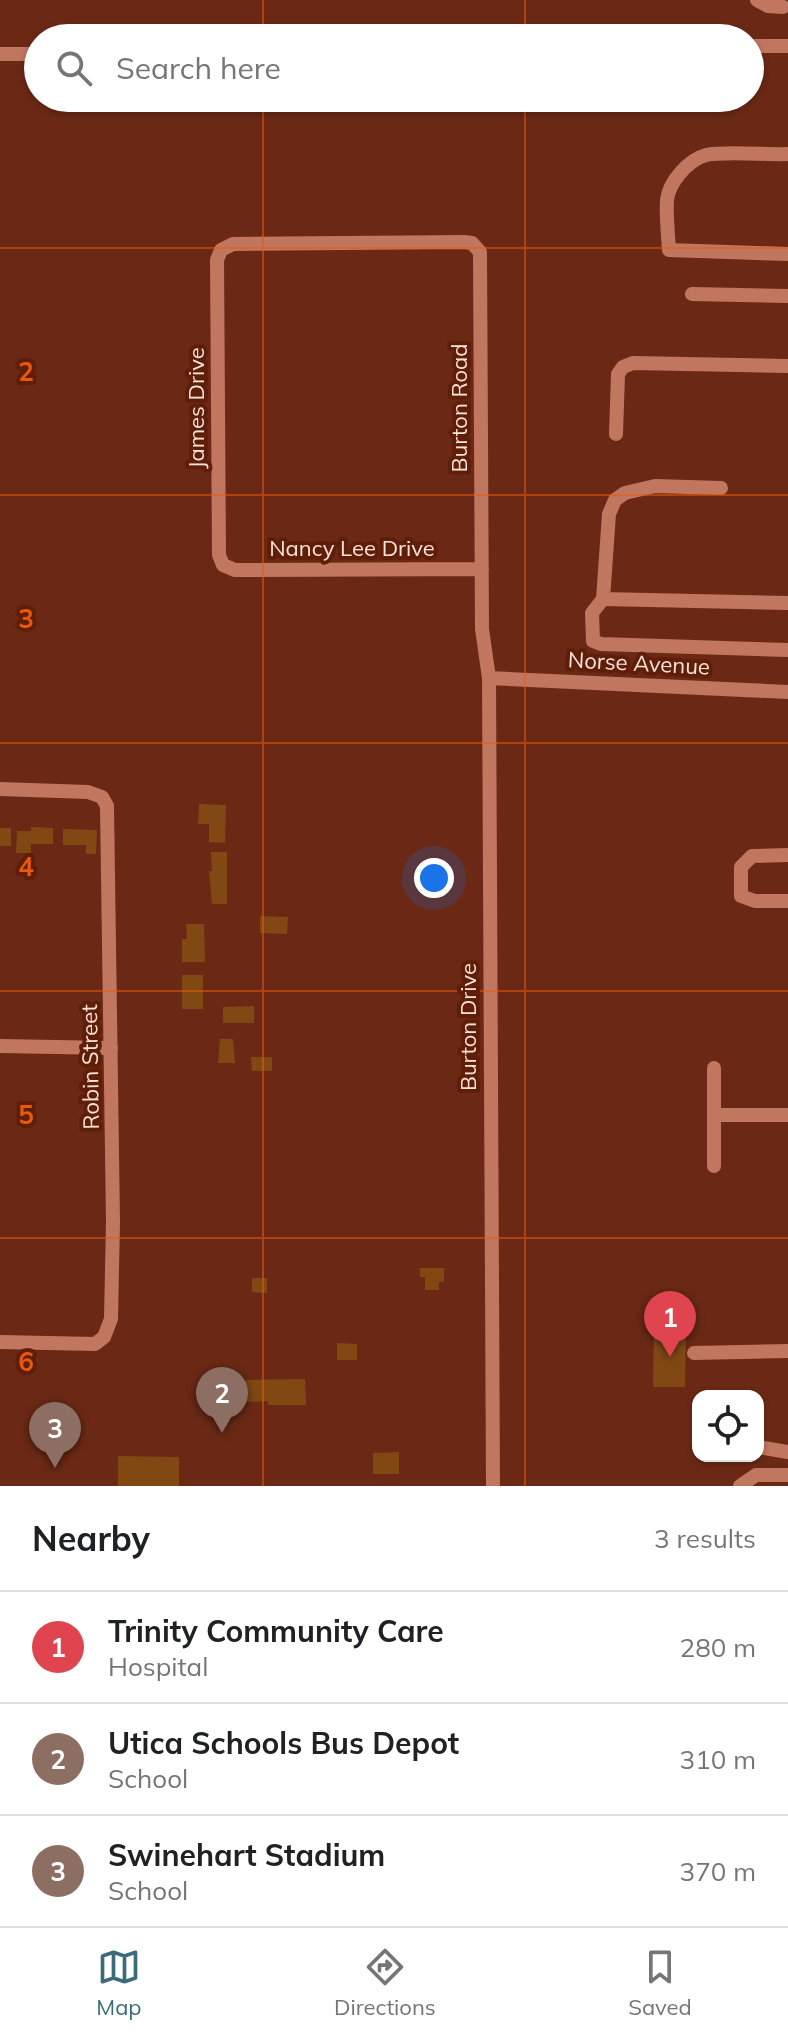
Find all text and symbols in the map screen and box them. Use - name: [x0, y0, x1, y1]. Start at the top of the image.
- search box: [24, 24, 764, 112]
- icon: search: [52, 46, 96, 90]
- text: Search here: [116, 49, 281, 87]
- street label: Burton Road: [445, 344, 473, 472]
- street label: James Drive: [182, 347, 210, 469]
- text: 2: [18, 355, 34, 388]
- street label: Nancy Lee Drive: [269, 534, 435, 562]
- text: 3: [18, 602, 34, 635]
- street label: Norse Avenue: [567, 645, 711, 681]
- text: 4: [18, 850, 34, 883]
- your location: [414, 858, 454, 898]
- street label: Burton Drive: [454, 963, 482, 1091]
- street label: Robin Street: [75, 1004, 105, 1130]
- text: 5: [18, 1098, 34, 1131]
- pin: 1: [644, 1291, 696, 1357]
- text: 6: [18, 1345, 34, 1378]
- pin: 2: [196, 1367, 248, 1433]
- map controls: [692, 1390, 764, 1462]
- button: locate: [692, 1390, 764, 1462]
- pin: 3: [29, 1402, 81, 1468]
- text: Nearby: [32, 1517, 150, 1560]
- text: 3 results: [654, 1522, 756, 1555]
- text: Trinity Community Care: [108, 1612, 444, 1650]
- text: 1: [50, 1631, 66, 1664]
- text: 280 m: [680, 1631, 756, 1664]
- text: Hospital: [108, 1650, 208, 1683]
- text: Utica Schools Bus Depot: [108, 1724, 459, 1762]
- text: 2: [50, 1743, 66, 1776]
- text: 310 m: [680, 1743, 756, 1776]
- text: School: [108, 1762, 188, 1795]
- text: Swinehart Stadium: [108, 1836, 385, 1874]
- text: 3: [50, 1855, 66, 1888]
- text: 370 m: [680, 1855, 756, 1888]
- text: School: [108, 1874, 188, 1907]
- tab: Map: [96, 1945, 142, 2021]
- tab: Directions: [334, 1945, 436, 2021]
- tab: Saved: [628, 1945, 692, 2021]

